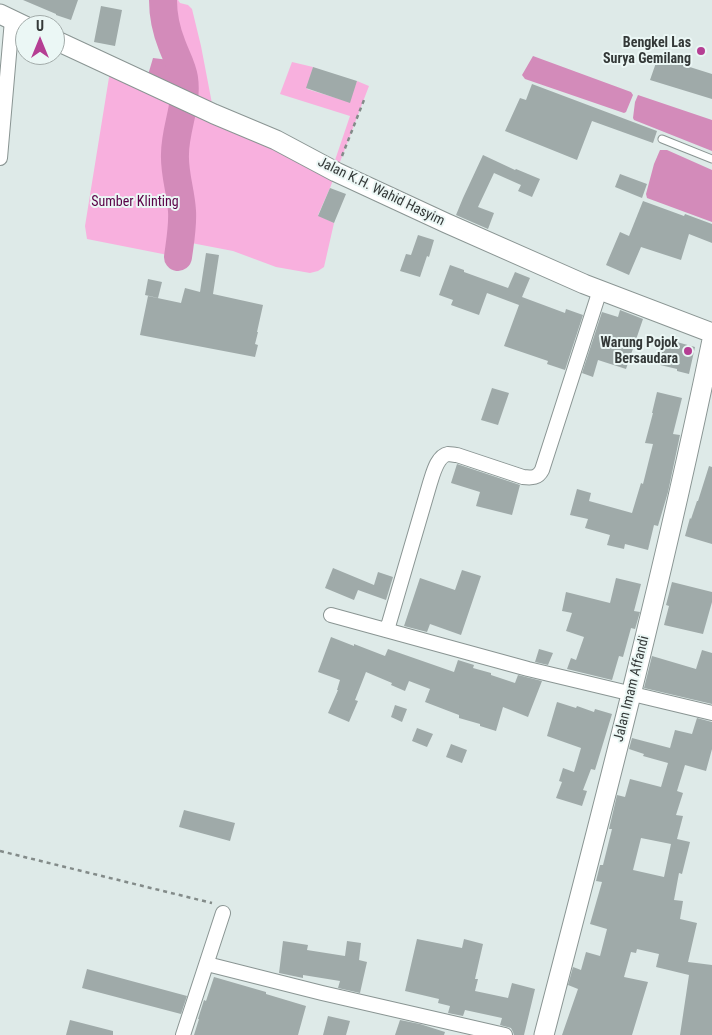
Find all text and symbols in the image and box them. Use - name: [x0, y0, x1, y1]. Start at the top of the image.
- north arrow: [15, 15, 65, 65]
- text: U: [36, 18, 44, 34]
- place label: Bengkel Las Surya Gemilang: [603, 35, 691, 68]
- marker: Bengkel Las Surya Gemilang: [695, 45, 707, 57]
- street label: Jalan K.H. Wahid Hasyim: [315, 154, 447, 230]
- park label: Sumber Klinting: [91, 194, 179, 210]
- place label: Warung Pojok Bersaudara: [601, 335, 678, 368]
- marker: Warung Pojok Bersaudara: [682, 345, 694, 357]
- street label: Jalan Imam Affandi: [611, 634, 653, 744]

